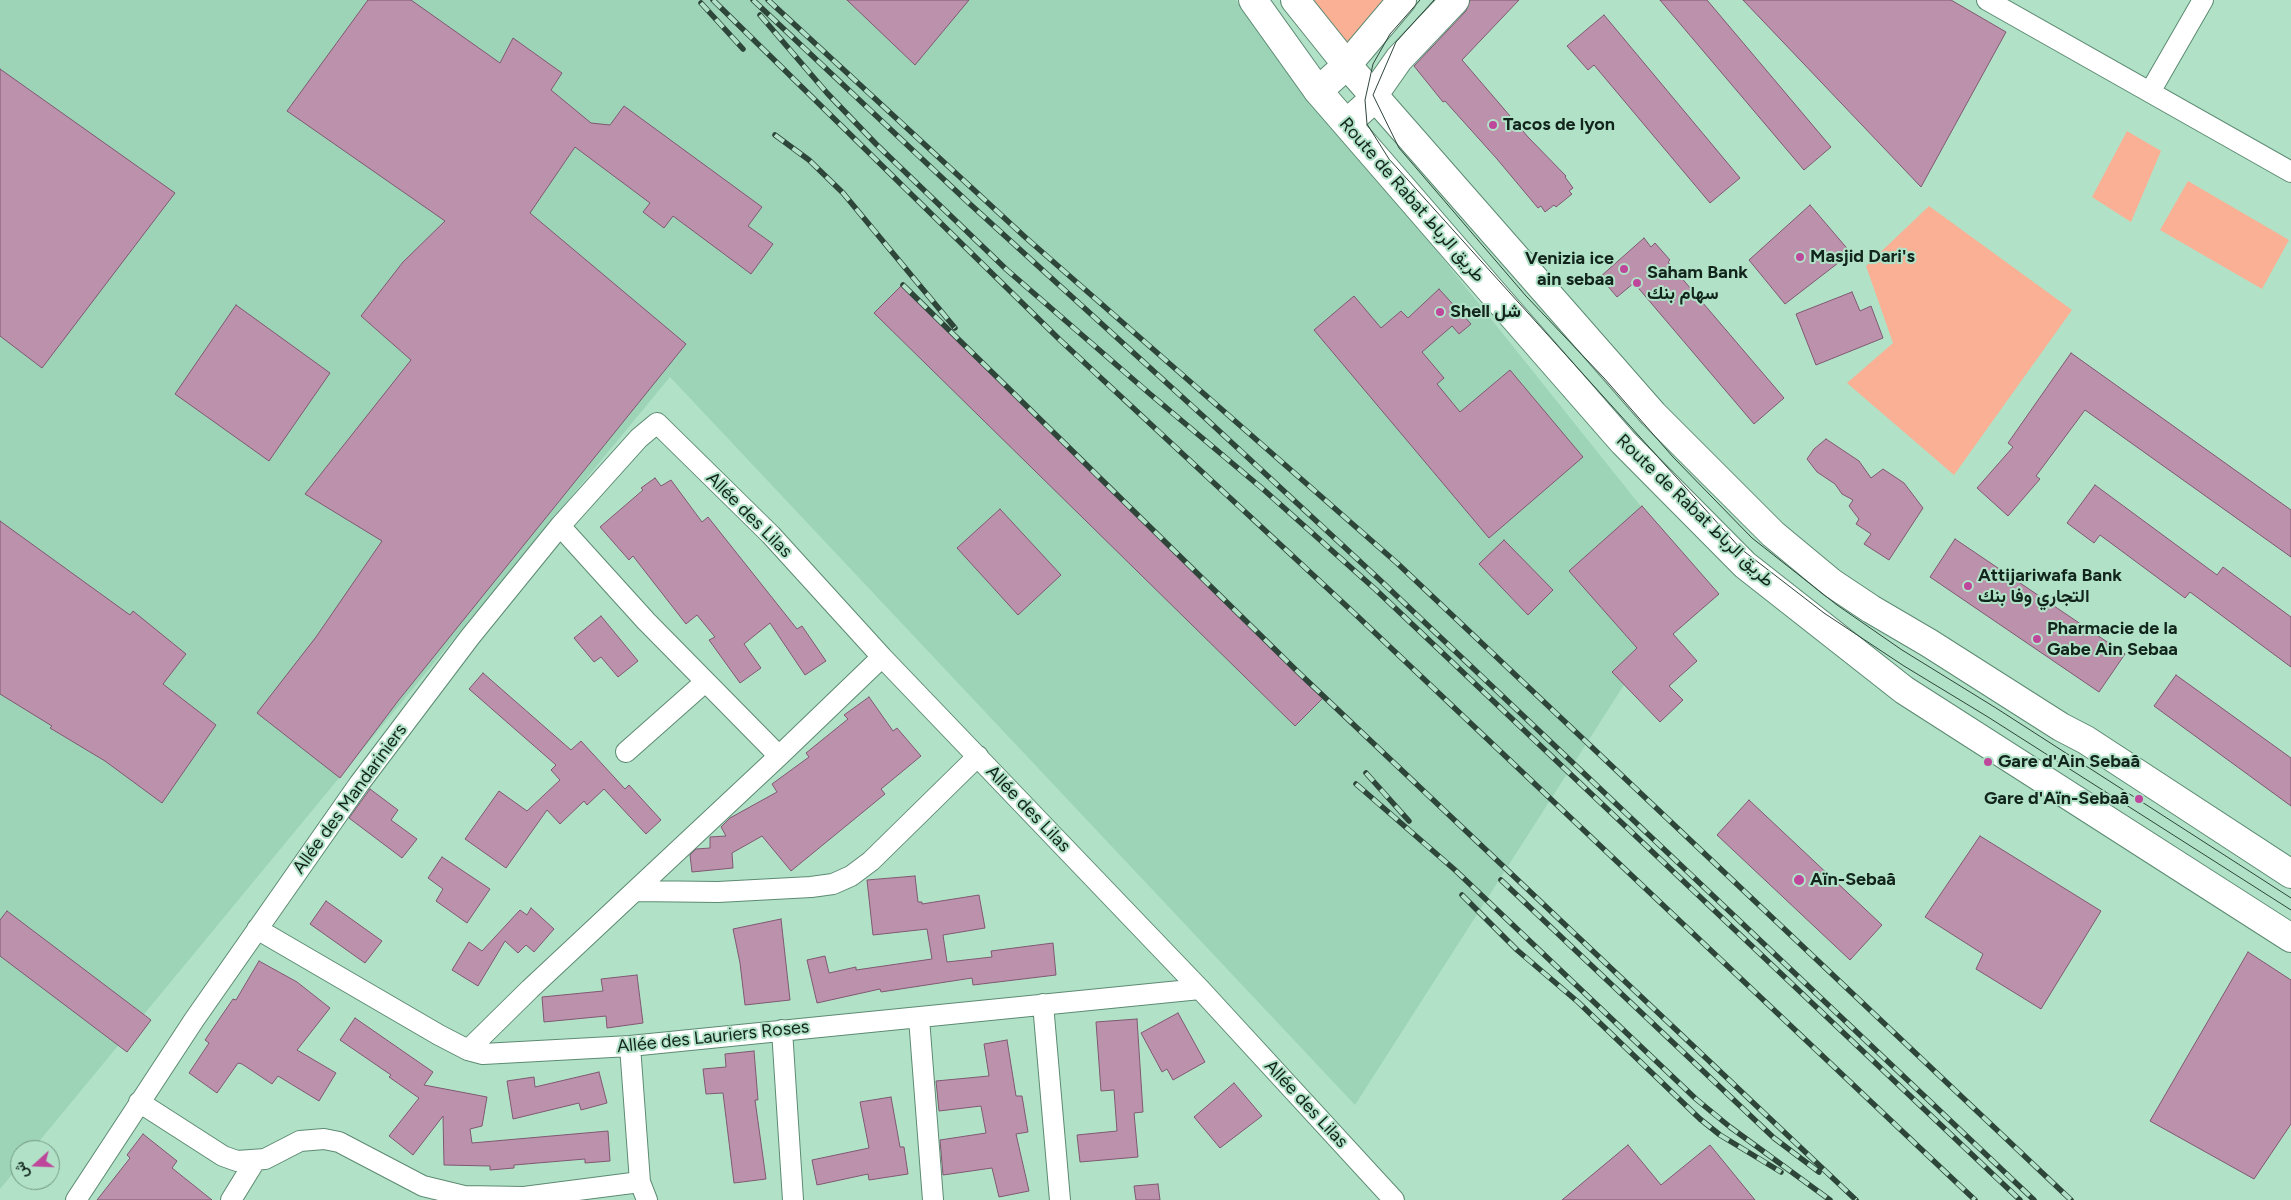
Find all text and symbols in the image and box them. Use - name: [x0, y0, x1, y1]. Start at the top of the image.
- street label: Route de Rabat طريق الرباط: [1335, 113, 1489, 287]
- place label: Tacos de lyon: [1503, 114, 1615, 136]
- marker: Tacos de lyon: [1487, 119, 1499, 131]
- place label: Masjid Dari's: [1810, 246, 1915, 268]
- place label: Venizia ice ain sebaa: [1525, 248, 1614, 290]
- marker: Masjid Dari's: [1794, 251, 1806, 263]
- place label: Saham Bank سهام بنك: [1647, 262, 1748, 304]
- marker: Venizia ice ain sebaa: [1618, 263, 1630, 275]
- marker: Saham Bank سهام بنك: [1631, 277, 1643, 289]
- place label: Shell شل: [1450, 301, 1521, 323]
- marker: Shell شل: [1434, 306, 1446, 318]
- street label: Route de Rabat طريق الرباط: [1612, 430, 1778, 592]
- street label: Allée des Lilas: [702, 468, 796, 562]
- place label: Attijariwafa Bank التجاري وفا بنك: [1978, 565, 2122, 608]
- marker: Attijariwafa Bank التجاري وفا بنك: [1962, 580, 1974, 592]
- place label: Pharmacie de la Gabe Ain Sebaa: [2047, 618, 2178, 660]
- marker: Pharmacie de la Gabe Ain Sebaa: [2031, 633, 2043, 645]
- street label: Allée des Mandariniers: [288, 720, 412, 878]
- place label: Gare d'Ain Sebaâ: [1998, 751, 2140, 773]
- marker: Gare d'Ain Sebaâ: [1982, 756, 1994, 768]
- street label: Allée des Lilas: [981, 761, 1075, 857]
- place label: Gare d'Aïn-Sebaâ: [1984, 788, 2129, 810]
- marker: Gare d'Aïn-Sebaâ: [2133, 793, 2145, 805]
- place label: Aïn-Sebaâ: [1810, 869, 1896, 891]
- marker: Aïn-Sebaâ: [1792, 873, 1806, 887]
- street label: Allée des Lauriers Roses: [616, 1016, 810, 1058]
- street label: Allée des Lilas: [1260, 1055, 1352, 1153]
- north arrow: [10, 1140, 60, 1190]
- text: ش: [11, 1159, 32, 1181]

